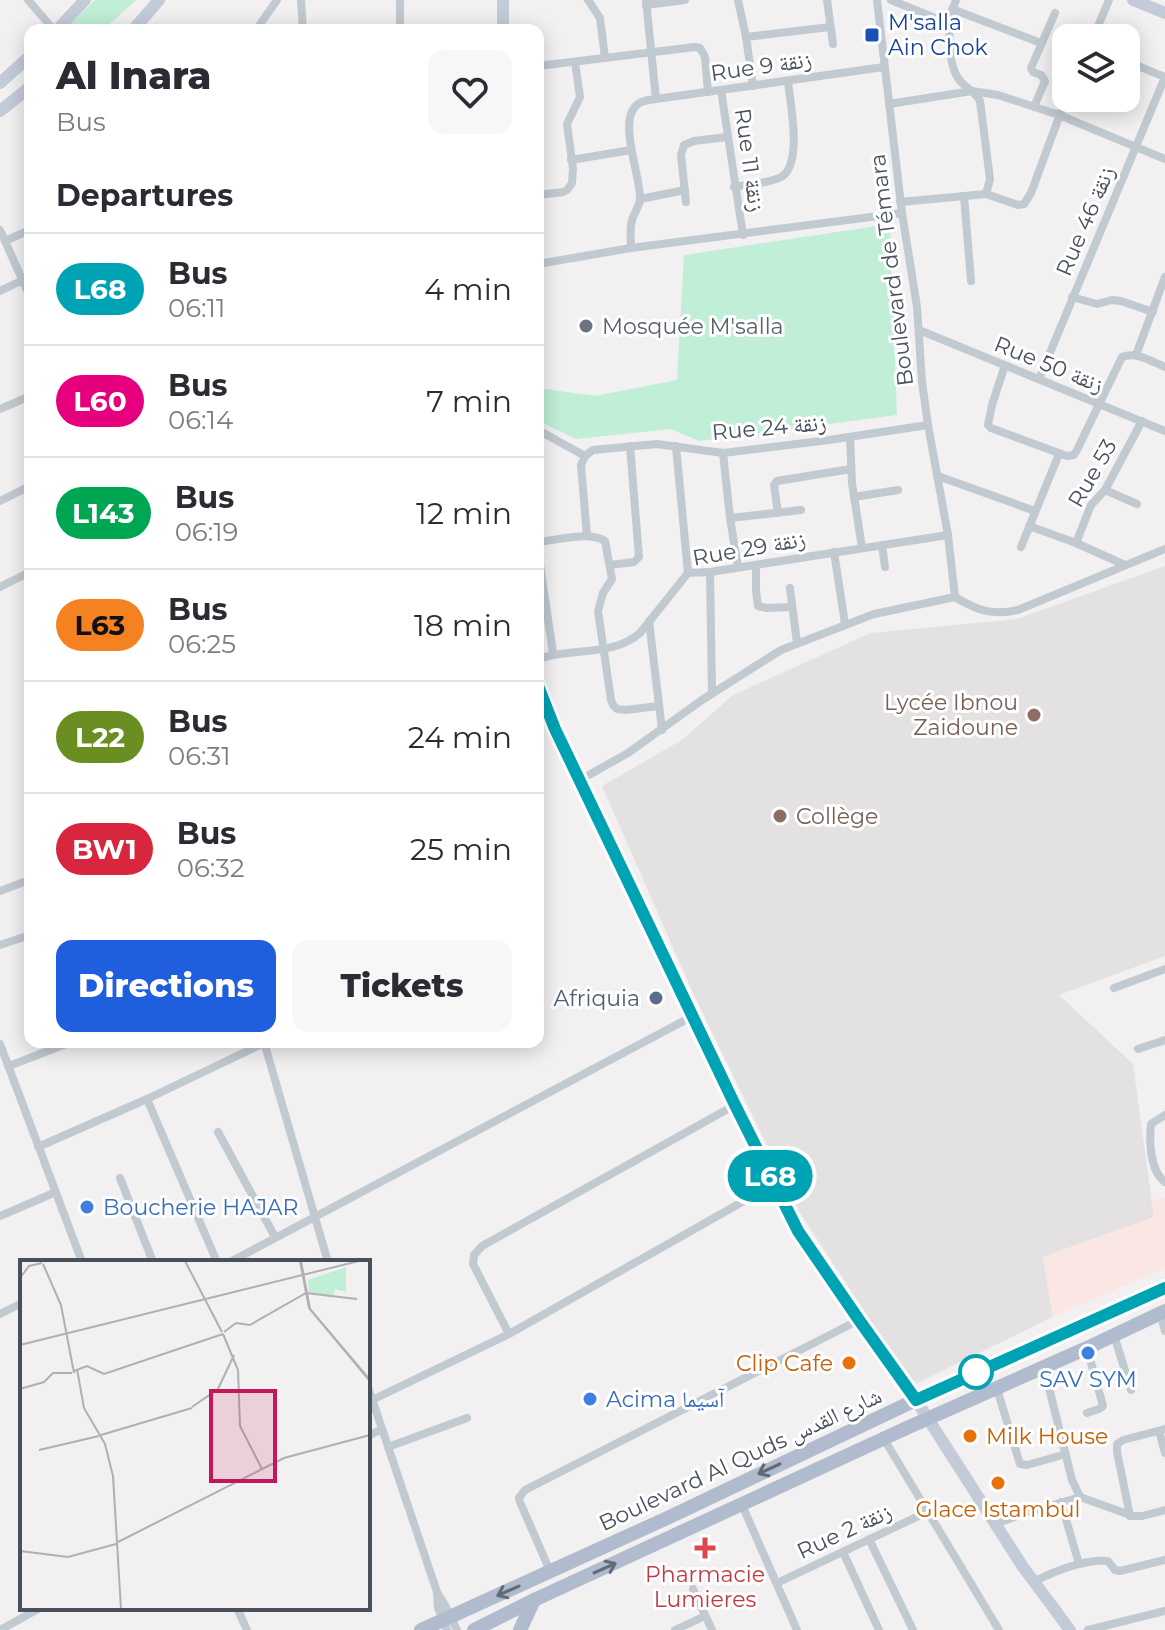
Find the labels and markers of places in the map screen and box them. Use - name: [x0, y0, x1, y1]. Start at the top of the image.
- place label: M'salla Ain Chok: [888, 9, 989, 61]
- marker: M'salla Ain Chok: [863, 26, 881, 44]
- place label: Mosquée M'salla: [602, 313, 784, 340]
- marker: Mosquée M'salla: [577, 317, 595, 335]
- place label: Lycée Ibnou Zaidoune: [884, 689, 1018, 741]
- marker: Lycée Ibnou Zaidoune: [1025, 706, 1043, 724]
- place label: Collège: [796, 803, 878, 830]
- marker: Collège: [771, 807, 789, 825]
- place label: Afriquia: [554, 985, 640, 1012]
- marker: Afriquia: [647, 989, 665, 1007]
- place label: Boucherie HAJAR: [103, 1194, 299, 1221]
- marker: Boucherie HAJAR: [78, 1198, 96, 1216]
- marker: SAV SYM: [1079, 1344, 1097, 1362]
- place label: Clip Cafe: [736, 1350, 833, 1377]
- marker: Clip Cafe: [840, 1354, 858, 1372]
- unlabelled marker: [959, 1355, 993, 1389]
- place label: SAV SYM: [1039, 1366, 1137, 1393]
- place label: Acima آسيما: [606, 1386, 725, 1413]
- marker: Acima آسيما: [581, 1390, 599, 1408]
- place label: Milk House: [986, 1423, 1108, 1450]
- marker: Milk House: [961, 1427, 979, 1445]
- marker: Glace Istambul: [989, 1474, 1007, 1492]
- place label: Glace Istambul: [916, 1496, 1080, 1523]
- marker: Pharmacie Lumieres: [696, 1539, 714, 1557]
- place label: Pharmacie Lumieres: [645, 1561, 765, 1613]

